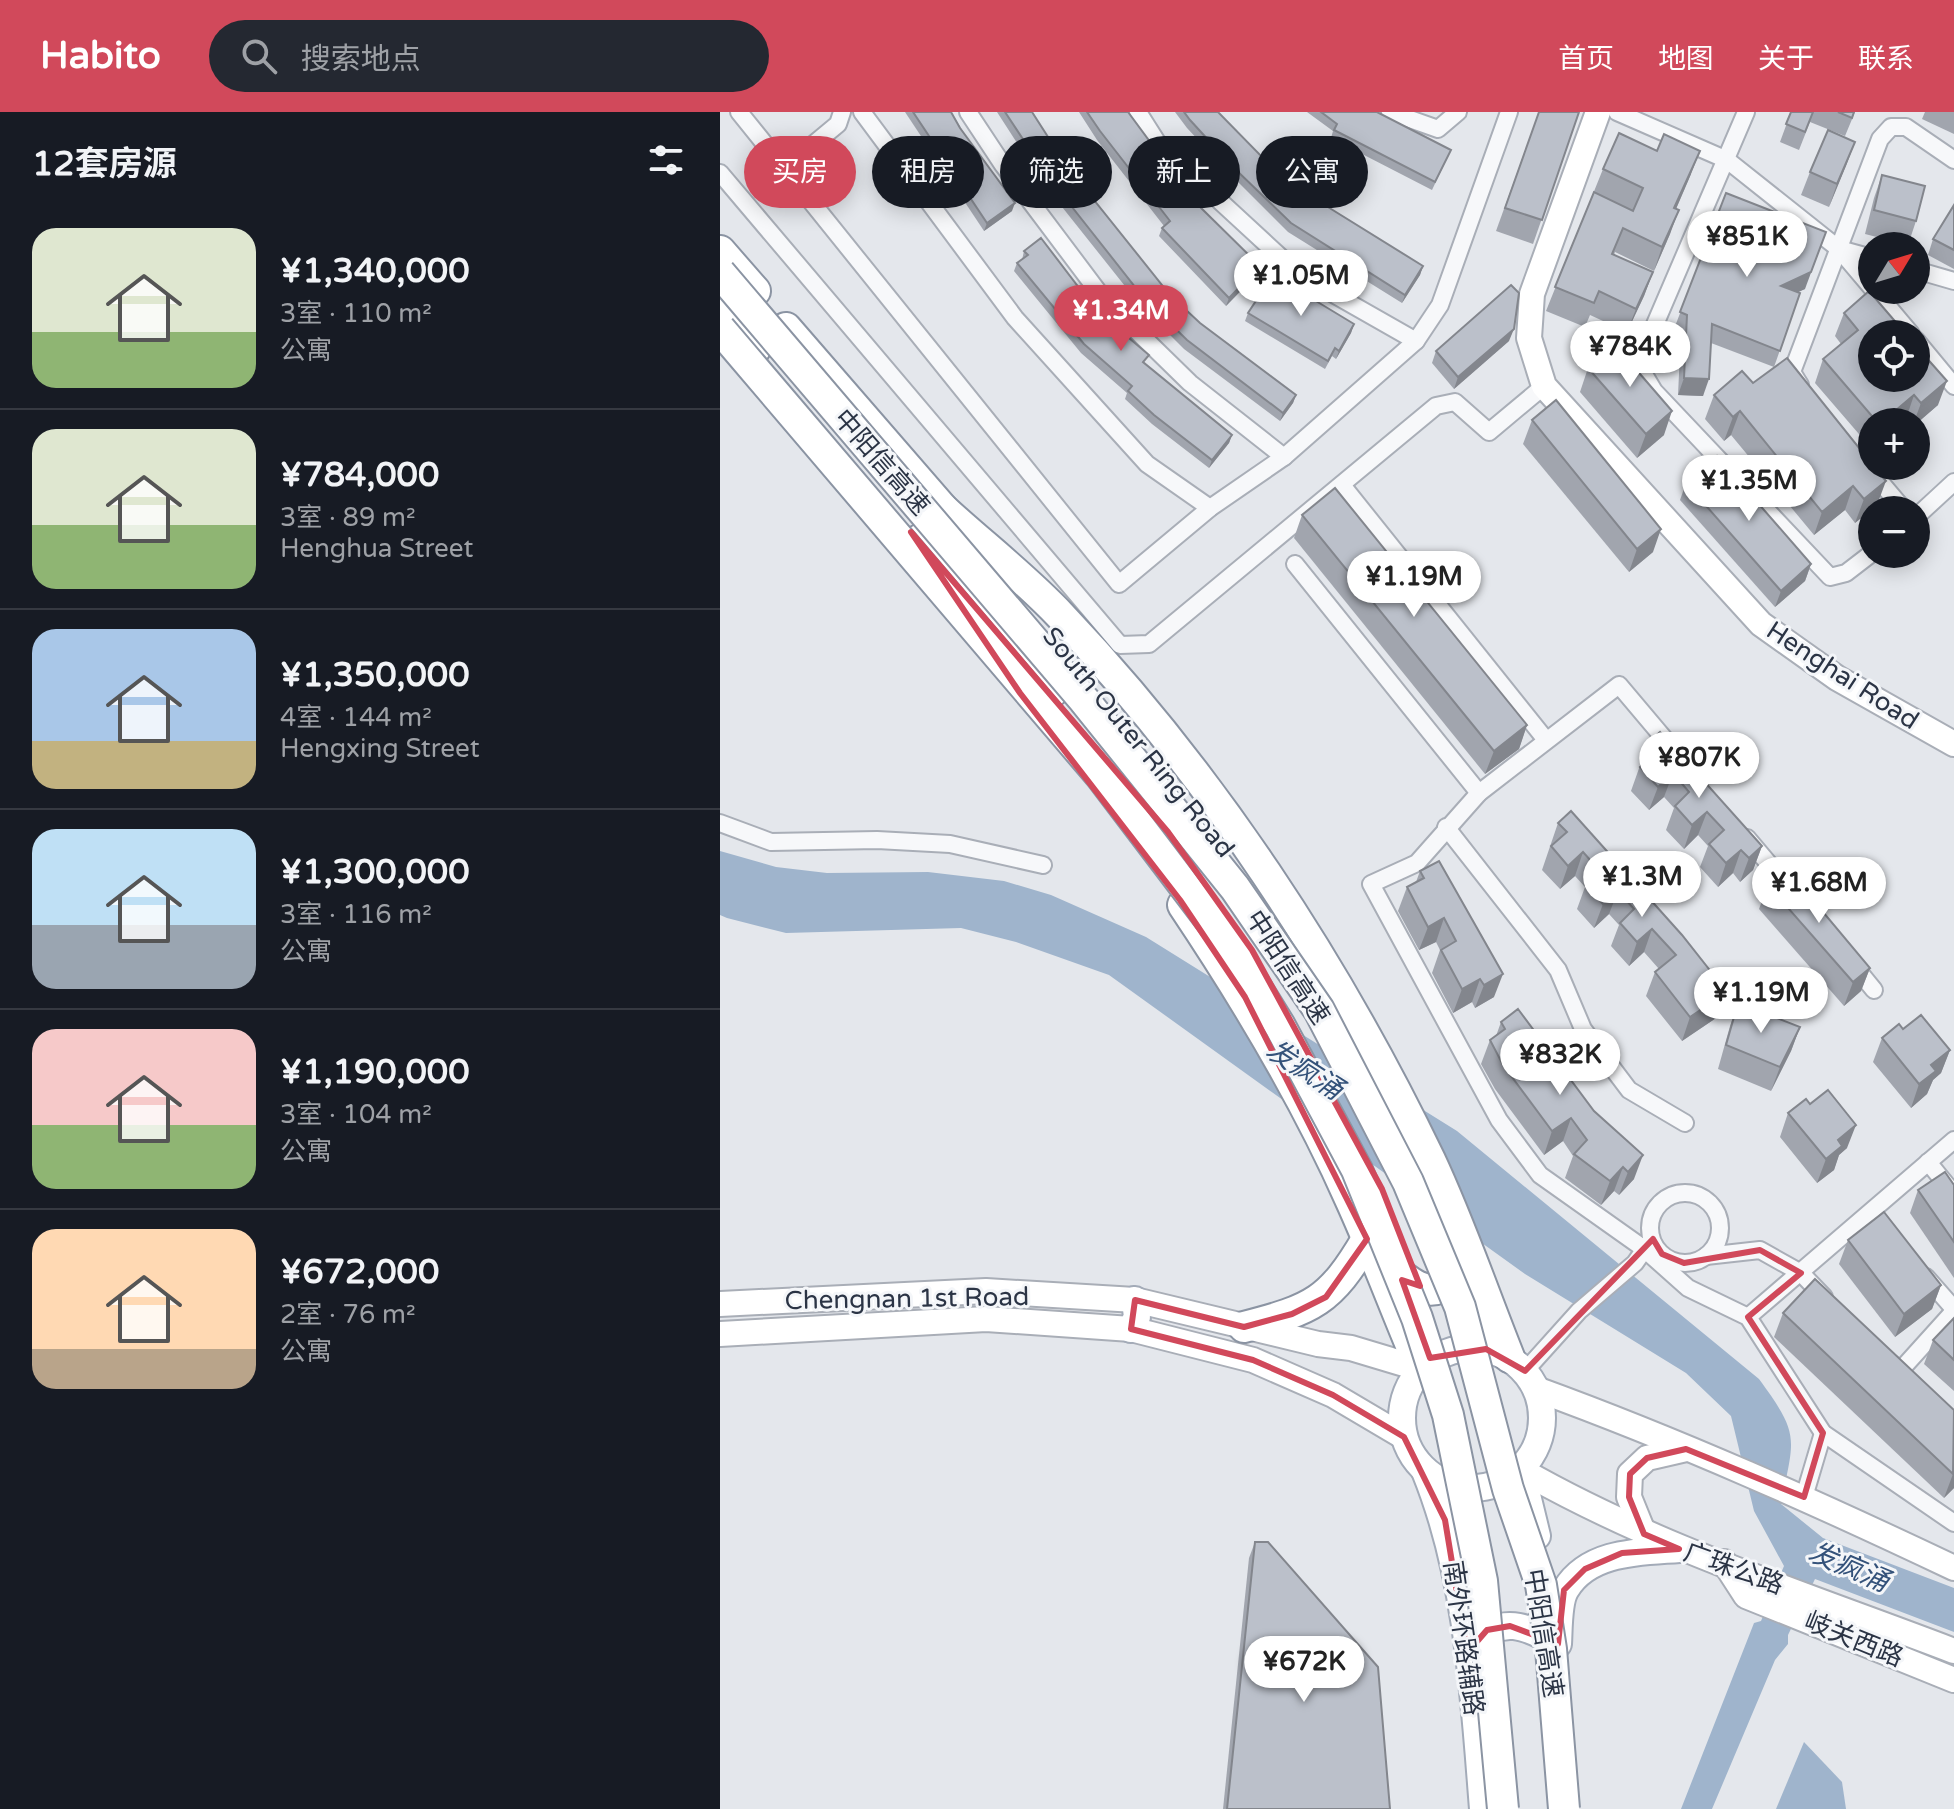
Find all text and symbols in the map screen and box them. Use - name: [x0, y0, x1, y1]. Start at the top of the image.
- search box: [209, 20, 769, 92]
- text: Habito: [40, 33, 161, 79]
- icon: search: [237, 34, 281, 78]
- text: 搜索地点: [301, 41, 421, 78]
- text: 首页: [1558, 42, 1614, 76]
- text: 地图: [1658, 42, 1714, 76]
- text: 关于: [1758, 42, 1814, 76]
- text: 联系: [1858, 42, 1914, 76]
- chip: 买房: [744, 136, 856, 208]
- chip: 租房: [872, 136, 984, 208]
- chip: 筛选: [1000, 136, 1112, 208]
- chip: 新上: [1128, 136, 1240, 208]
- chip: 公寓: [1256, 136, 1368, 208]
- icon: filters: [644, 138, 688, 182]
- text: 12套房源: [32, 144, 177, 185]
- pin: ¥851K: [1691, 211, 1803, 279]
- text: ¥851K: [1705, 221, 1789, 252]
- north arrow: [1858, 232, 1930, 304]
- map controls: [1858, 232, 1930, 568]
- pin: ¥1.05M: [1236, 250, 1366, 318]
- text: ¥1,340,000: [280, 251, 470, 292]
- icon: home: [96, 260, 192, 356]
- text: ¥1.05M: [1252, 260, 1350, 291]
- pin: ¥1.34M: [1056, 285, 1186, 353]
- text: ¥1.34M: [1072, 295, 1170, 326]
- text: 3室 · 110 m²: [280, 298, 432, 329]
- button: locate: [1858, 320, 1930, 392]
- pin: ¥784K: [1574, 321, 1686, 389]
- text: ¥784K: [1588, 331, 1672, 362]
- text: 公寓: [280, 335, 332, 366]
- street label: 中阳信高速: [827, 403, 936, 522]
- button: +: [1858, 408, 1930, 480]
- text: ¥784,000: [280, 455, 439, 496]
- pin: ¥1.35M: [1684, 455, 1814, 523]
- icon: home: [96, 461, 192, 557]
- text: ¥1.35M: [1700, 465, 1798, 496]
- button: −: [1858, 496, 1930, 568]
- text: 3室 · 89 m²: [280, 502, 416, 533]
- text: Henghua Street: [280, 533, 473, 564]
- pin: ¥1.19M: [1349, 551, 1479, 619]
- text: ¥1.19M: [1365, 561, 1463, 592]
- street label: Henghai Road: [1761, 615, 1925, 736]
- street label: South Outer Ring Road: [1036, 621, 1241, 864]
- text: ¥1,350,000: [280, 655, 470, 696]
- icon: home: [96, 661, 192, 757]
- text: 4室 · 144 m²: [280, 702, 432, 733]
- pin: ¥807K: [1643, 732, 1755, 800]
- text: Hengxing Street: [280, 733, 480, 764]
- text: ¥807K: [1657, 742, 1741, 773]
- pin: ¥1.3M: [1586, 851, 1698, 919]
- text: ¥1,300,000: [280, 852, 470, 893]
- pin: ¥1.68M: [1754, 857, 1884, 925]
- icon: home: [96, 861, 192, 957]
- text: ¥1.3M: [1601, 861, 1683, 892]
- text: ¥1.68M: [1770, 867, 1868, 898]
- text: 3室 · 116 m²: [280, 899, 432, 930]
- street label: 中阳信高速: [1239, 904, 1336, 1030]
- text: 公寓: [280, 936, 332, 967]
- pin: ¥1.19M: [1696, 967, 1826, 1035]
- text: ¥1.19M: [1712, 977, 1810, 1008]
- pin: ¥832K: [1504, 1029, 1616, 1097]
- water label: 发疯涌: [1260, 1033, 1351, 1109]
- text: ¥832K: [1518, 1039, 1602, 1070]
- text: ¥1,190,000: [280, 1052, 470, 1093]
- icon: home: [96, 1061, 192, 1157]
- text: 3室 · 104 m²: [280, 1099, 432, 1130]
- text: 公寓: [280, 1136, 332, 1167]
- text: ¥672,000: [280, 1252, 439, 1293]
- icon: home: [96, 1261, 192, 1357]
- street label: Chengnan 1st Road: [784, 1281, 1030, 1316]
- text: 2室 · 76 m²: [280, 1299, 416, 1330]
- text: 公寓: [280, 1336, 332, 1367]
- water label: 发疯涌: [1803, 1535, 1897, 1600]
- street label: 广珠公路: [1680, 1536, 1788, 1601]
- street label: 南外环路辅路: [1437, 1559, 1490, 1717]
- street label: 中阳信高速: [1518, 1566, 1569, 1700]
- street label: 岐关西路: [1800, 1606, 1908, 1673]
- pin: ¥672K: [1248, 1636, 1360, 1704]
- text: ¥672K: [1262, 1646, 1346, 1677]

